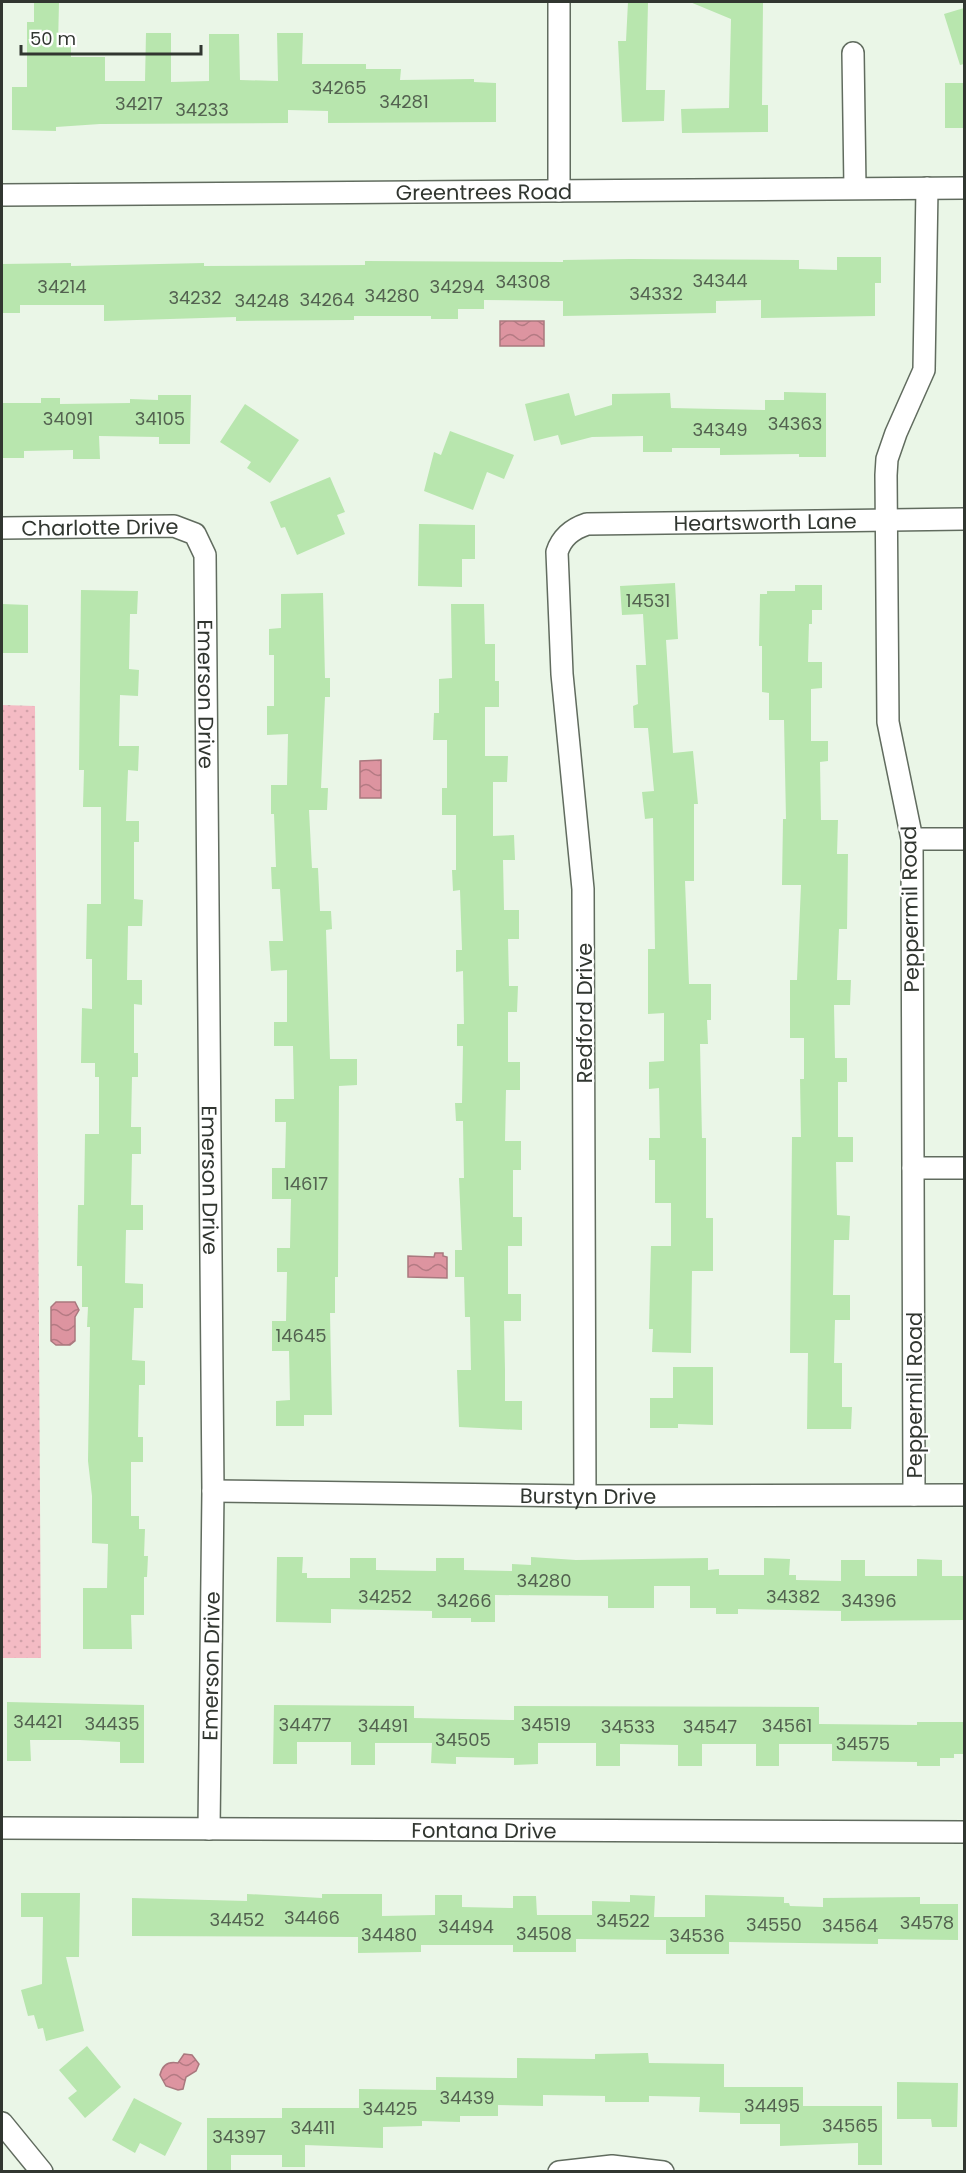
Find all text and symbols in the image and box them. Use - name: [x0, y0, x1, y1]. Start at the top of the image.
- scale bar: [21, 18, 201, 56]
- text: 50 m: [30, 26, 76, 51]
- house number: 34265: [311, 75, 367, 100]
- house number: 34281: [379, 89, 429, 114]
- house number: 34217: [115, 91, 163, 116]
- house number: 34233: [175, 97, 229, 122]
- street label: Greentrees Road: [396, 176, 572, 207]
- house number: 34344: [692, 268, 748, 293]
- house number: 34308: [495, 269, 551, 294]
- house number: 34214: [37, 274, 87, 299]
- house number: 34294: [430, 274, 484, 299]
- house number: 34332: [629, 281, 683, 306]
- house number: 34280: [365, 283, 419, 308]
- house number: 34232: [168, 285, 222, 310]
- house number: 34264: [299, 287, 355, 312]
- house number: 34248: [235, 288, 289, 313]
- house number: 34091: [43, 406, 93, 431]
- house number: 34105: [135, 406, 185, 431]
- house number: 34363: [768, 411, 822, 436]
- house number: 34349: [692, 417, 748, 442]
- street label: Heartsworth Lane: [673, 506, 857, 537]
- street label: Charlotte Drive: [21, 511, 179, 542]
- house number: 14531: [626, 588, 670, 613]
- street label: Emerson Drive: [191, 619, 221, 769]
- street label: Peppermil Road: [894, 825, 926, 993]
- street label: Redford Drive: [570, 943, 599, 1083]
- street label: Emerson Drive: [195, 1105, 225, 1255]
- house number: 14617: [284, 1171, 328, 1196]
- street label: Peppermil Road: [900, 1312, 929, 1478]
- house number: 14645: [275, 1323, 327, 1348]
- street label: Burstyn Drive: [520, 1481, 656, 1511]
- house number: 34280: [517, 1568, 571, 1593]
- house number: 34252: [358, 1584, 412, 1609]
- house number: 34382: [766, 1584, 820, 1609]
- house number: 34266: [436, 1588, 492, 1613]
- house number: 34396: [841, 1588, 897, 1613]
- street label: Emerson Drive: [195, 1591, 227, 1741]
- house number: 34421: [13, 1709, 63, 1734]
- house number: 34435: [84, 1711, 140, 1736]
- house number: 34477: [279, 1712, 332, 1737]
- house number: 34519: [521, 1712, 571, 1737]
- house number: 34491: [358, 1713, 408, 1738]
- house number: 34561: [762, 1713, 812, 1738]
- house number: 34533: [601, 1714, 655, 1739]
- house number: 34547: [683, 1714, 737, 1739]
- house number: 34505: [435, 1727, 491, 1752]
- house number: 34575: [836, 1731, 890, 1756]
- street label: Fontana Drive: [411, 1815, 557, 1845]
- house number: 34466: [284, 1905, 340, 1930]
- house number: 34452: [210, 1907, 264, 1932]
- house number: 34522: [596, 1908, 650, 1933]
- house number: 34578: [900, 1910, 954, 1935]
- house number: 34550: [746, 1912, 802, 1937]
- house number: 34564: [822, 1913, 878, 1938]
- house number: 34494: [438, 1914, 494, 1939]
- house number: 34508: [516, 1921, 572, 1946]
- house number: 34480: [361, 1922, 417, 1947]
- house number: 34536: [669, 1923, 725, 1948]
- house number: 34439: [439, 2085, 495, 2110]
- house number: 34495: [744, 2093, 800, 2118]
- house number: 34425: [363, 2096, 417, 2121]
- house number: 34565: [822, 2113, 878, 2138]
- house number: 34411: [291, 2115, 335, 2140]
- house number: 34397: [212, 2124, 266, 2149]

